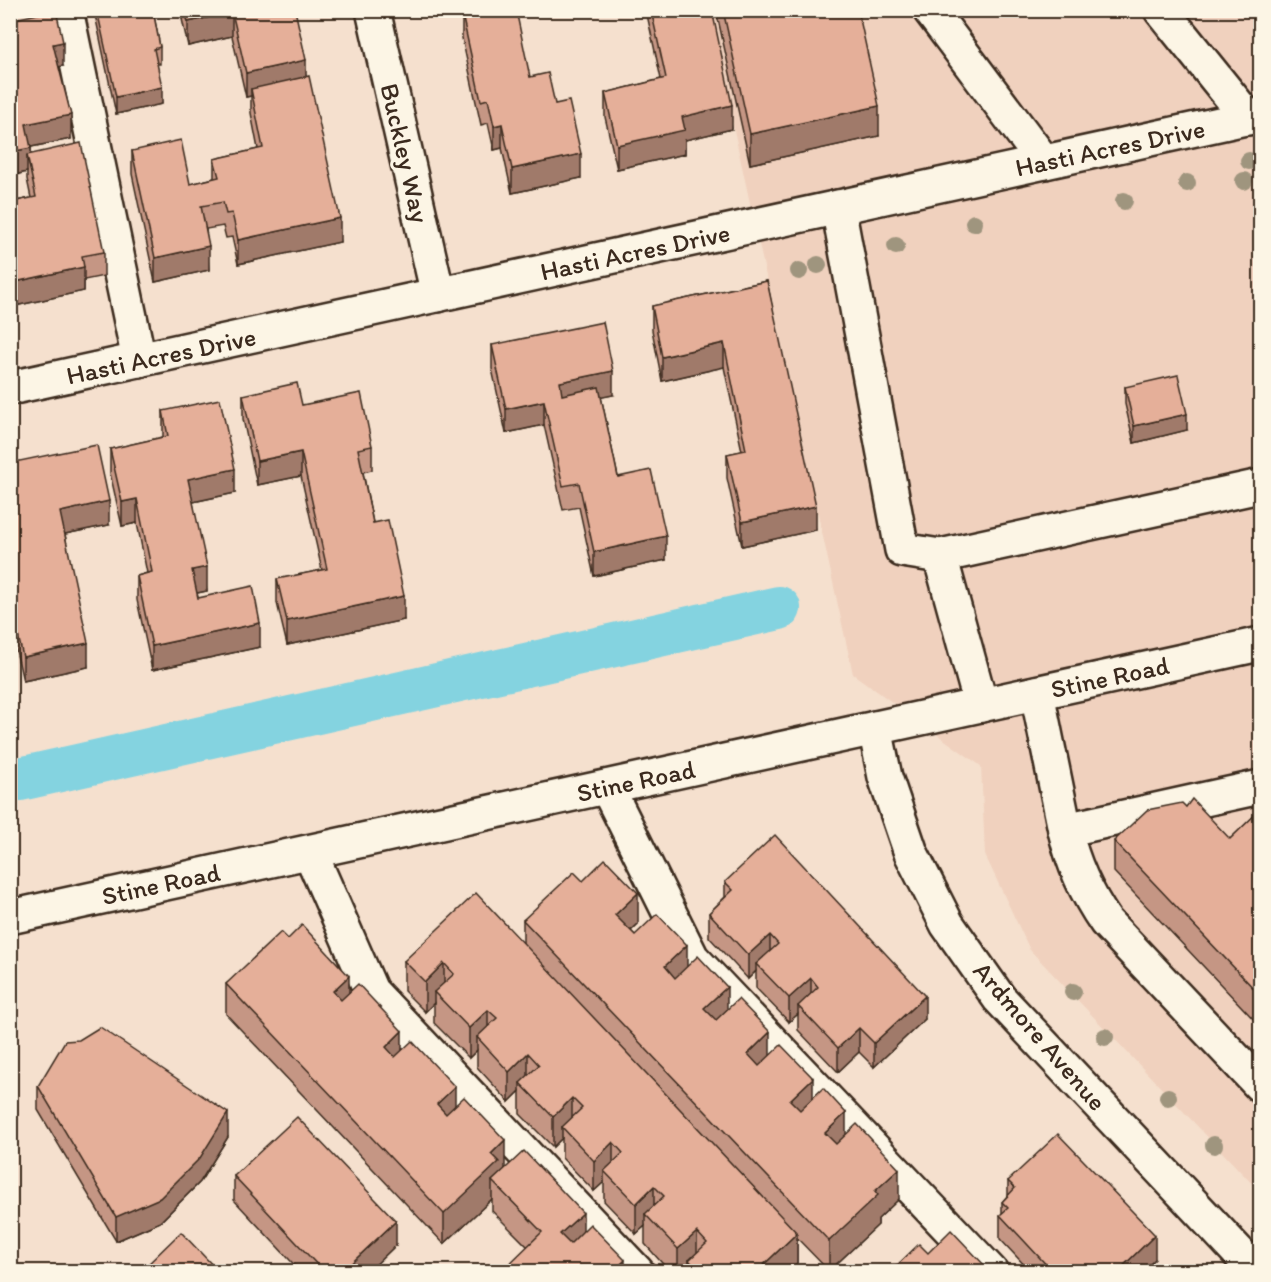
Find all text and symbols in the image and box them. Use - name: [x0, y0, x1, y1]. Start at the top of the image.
- street label: Buckley Way: [373, 80, 437, 226]
- street label: Hasti Acres Drive: [1012, 112, 1208, 184]
- street label: Hasti Acres Drive: [537, 216, 733, 288]
- street label: Hasti Acres Drive: [63, 320, 259, 392]
- street label: Stine Road: [1048, 649, 1172, 705]
- street label: Stine Road: [574, 753, 698, 809]
- street label: Stine Road: [99, 856, 223, 912]
- street label: Ardmore Avenue: [966, 955, 1114, 1117]

